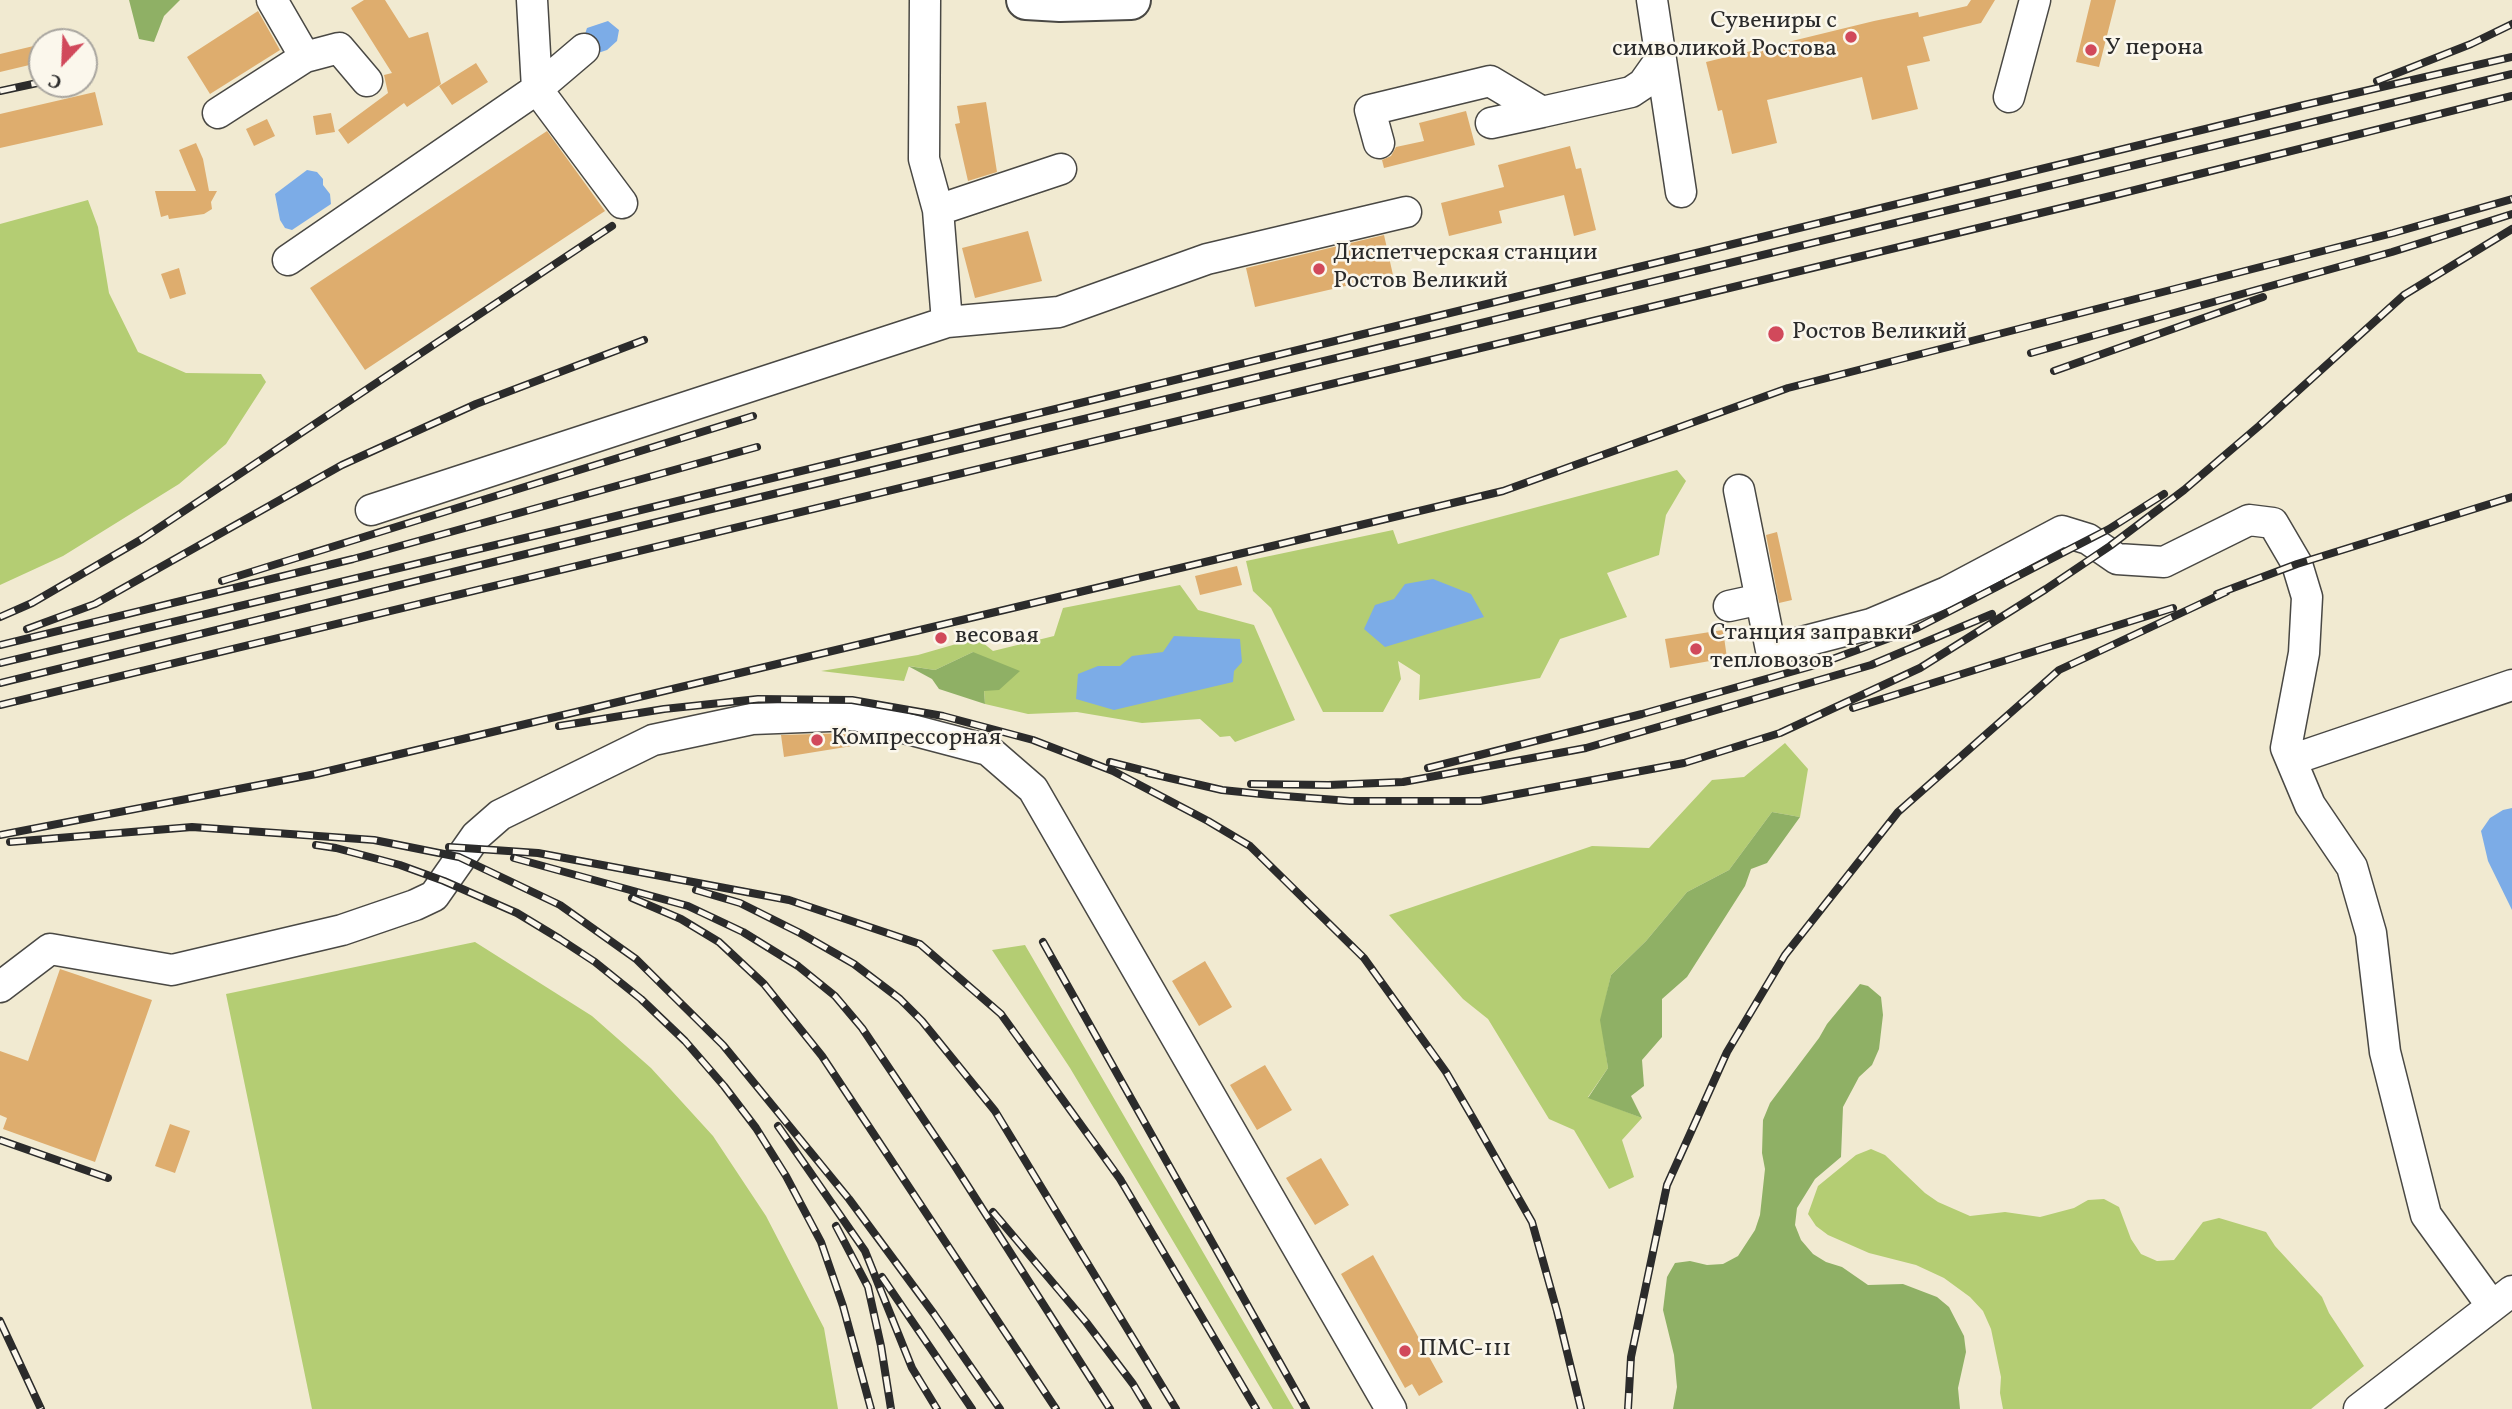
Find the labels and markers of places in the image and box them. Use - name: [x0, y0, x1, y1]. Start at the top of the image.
- place label: Сувениры с символикой Ростова: [1612, 9, 1837, 65]
- marker: Сувениры с символикой Ростова: [1843, 29, 1859, 45]
- place label: У перона: [2105, 36, 2204, 64]
- marker: У перона: [2083, 42, 2099, 58]
- place label: Диспетчерская станции Ростов Великий: [1333, 241, 1598, 297]
- marker: Диспетчерская станции Ростов Великий: [1311, 261, 1327, 277]
- place label: Ростов Великий: [1792, 320, 1967, 348]
- marker: Ростов Великий: [1766, 324, 1786, 344]
- place label: Станция заправки тепловозов: [1710, 621, 1912, 677]
- place label: весовая: [955, 624, 1039, 652]
- marker: весовая: [933, 630, 949, 646]
- marker: Станция заправки тепловозов: [1688, 641, 1704, 657]
- place label: Компрессорная: [831, 726, 1001, 754]
- marker: Компрессорная: [809, 732, 825, 748]
- place label: ПМС-111: [1419, 1337, 1511, 1365]
- marker: ПМС-111: [1397, 1343, 1413, 1359]

